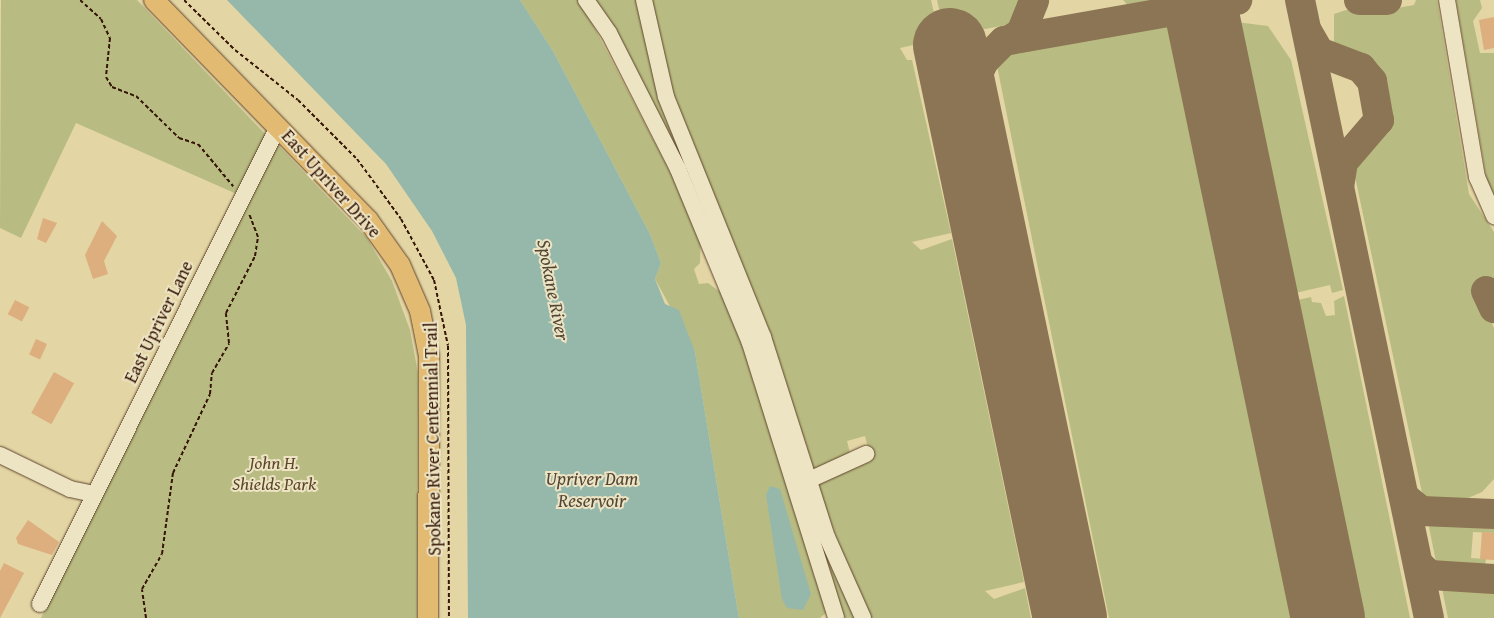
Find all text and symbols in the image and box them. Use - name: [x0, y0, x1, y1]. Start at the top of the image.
- street label: East Upriver Drive: [277, 126, 385, 242]
- water label: Spokane River: [532, 237, 574, 343]
- street label: East Upriver Lane: [120, 257, 198, 387]
- street label: Spokane River Centennial Trail: [420, 322, 446, 556]
- park label: John H. Shields Park: [232, 453, 316, 496]
- water label: Upriver Dam Reservoir: [546, 468, 638, 512]

